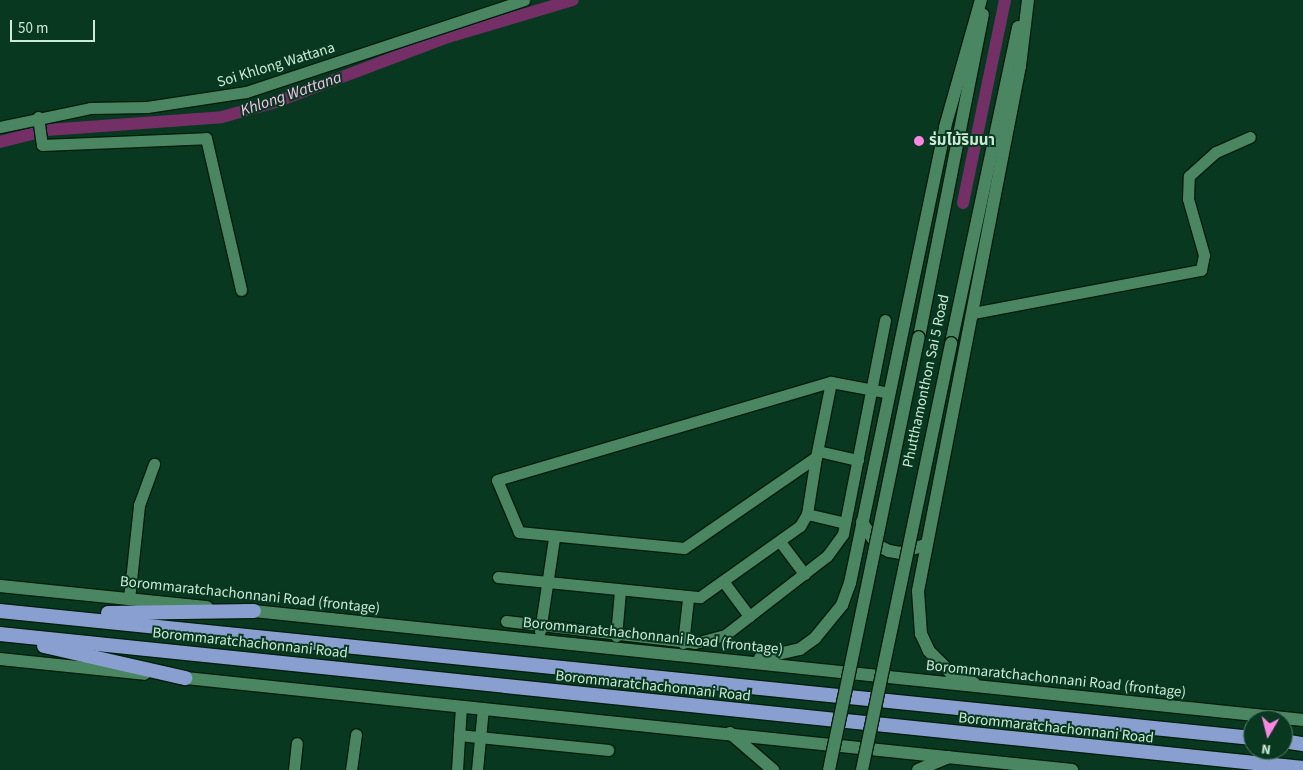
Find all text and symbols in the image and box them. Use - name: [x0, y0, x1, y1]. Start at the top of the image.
- scale bar: [12, 10, 98, 42]
- text: 50 m: [18, 18, 48, 39]
- street label: Soi Khlong Wattana: [215, 39, 337, 91]
- water label: Khlong Wattana: [238, 68, 344, 120]
- place label: ร่มไม้ริมนา: [929, 132, 995, 150]
- marker: ร่มไม้ริมนา: [913, 135, 925, 147]
- street label: Phutthamonthon Sai 5 Road: [899, 293, 953, 469]
- street label: Borommaratchachonnani Road (frontage): [119, 572, 381, 618]
- street label: Borommaratchachonnani Road (frontage): [522, 613, 784, 659]
- street label: Borommaratchachonnani Road: [151, 624, 349, 662]
- street label: Borommaratchachonnani Road (frontage): [925, 656, 1187, 702]
- street label: Borommaratchachonnani Road: [554, 667, 752, 705]
- street label: Borommaratchachonnani Road: [957, 709, 1155, 747]
- north arrow: [1243, 710, 1293, 760]
- text: N: [1260, 738, 1272, 759]

